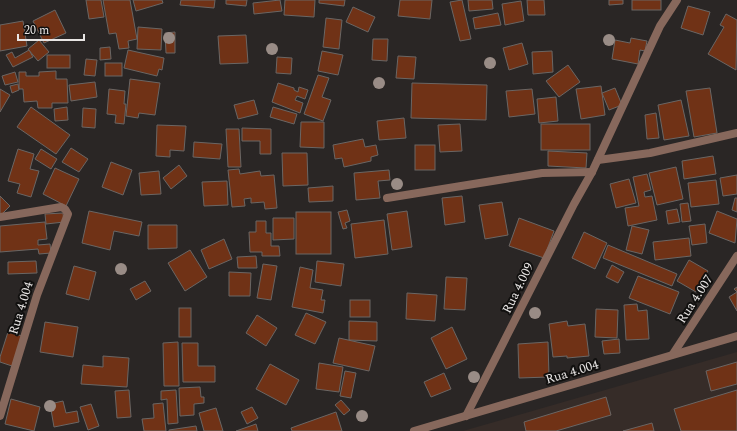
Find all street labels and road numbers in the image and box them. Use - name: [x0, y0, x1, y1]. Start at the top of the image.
- street label: Rua 4.009: [497, 259, 539, 317]
- street label: Rua 4.007: [672, 271, 718, 327]
- street label: Rua 4.004: [3, 278, 39, 337]
- street label: Rua 4.004: [543, 354, 602, 390]

